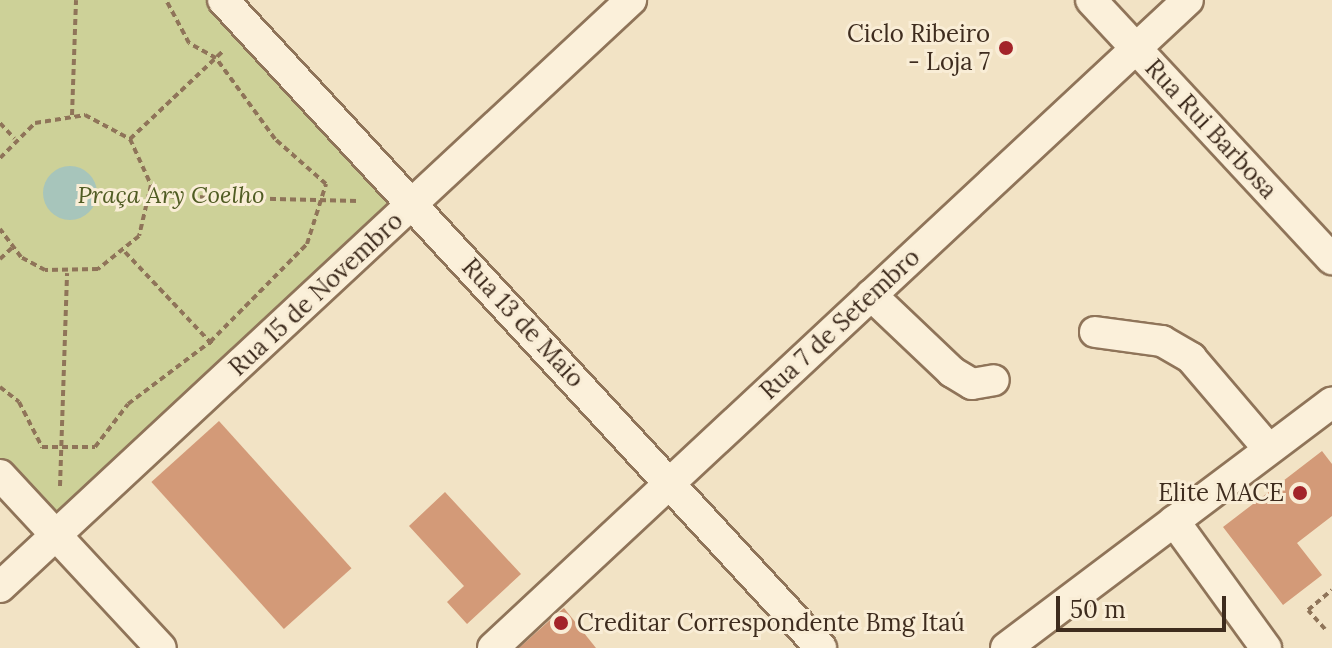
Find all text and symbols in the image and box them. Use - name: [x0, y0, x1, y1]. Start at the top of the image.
- place label: Ciclo Ribeiro - Loja 7: [847, 20, 990, 76]
- marker: Ciclo Ribeiro - Loja 7: [997, 39, 1015, 57]
- street label: Rua Rui Barbosa: [1139, 53, 1283, 205]
- park label: Praça Ary Coelho: [77, 181, 265, 209]
- street label: Rua 15 de Novembro: [223, 206, 409, 382]
- street label: Rua 7 de Setembro: [754, 243, 926, 405]
- street label: Rua 13 de Maio: [456, 253, 590, 393]
- place label: Elite MACE: [1158, 479, 1284, 507]
- marker: Elite MACE: [1291, 484, 1309, 502]
- scale bar: [1060, 580, 1230, 630]
- text: 50 m: [1070, 594, 1126, 625]
- place label: Creditar Correspondente Bmg Itaú: [577, 609, 965, 637]
- marker: Creditar Correspondente Bmg Itaú: [552, 614, 570, 632]

